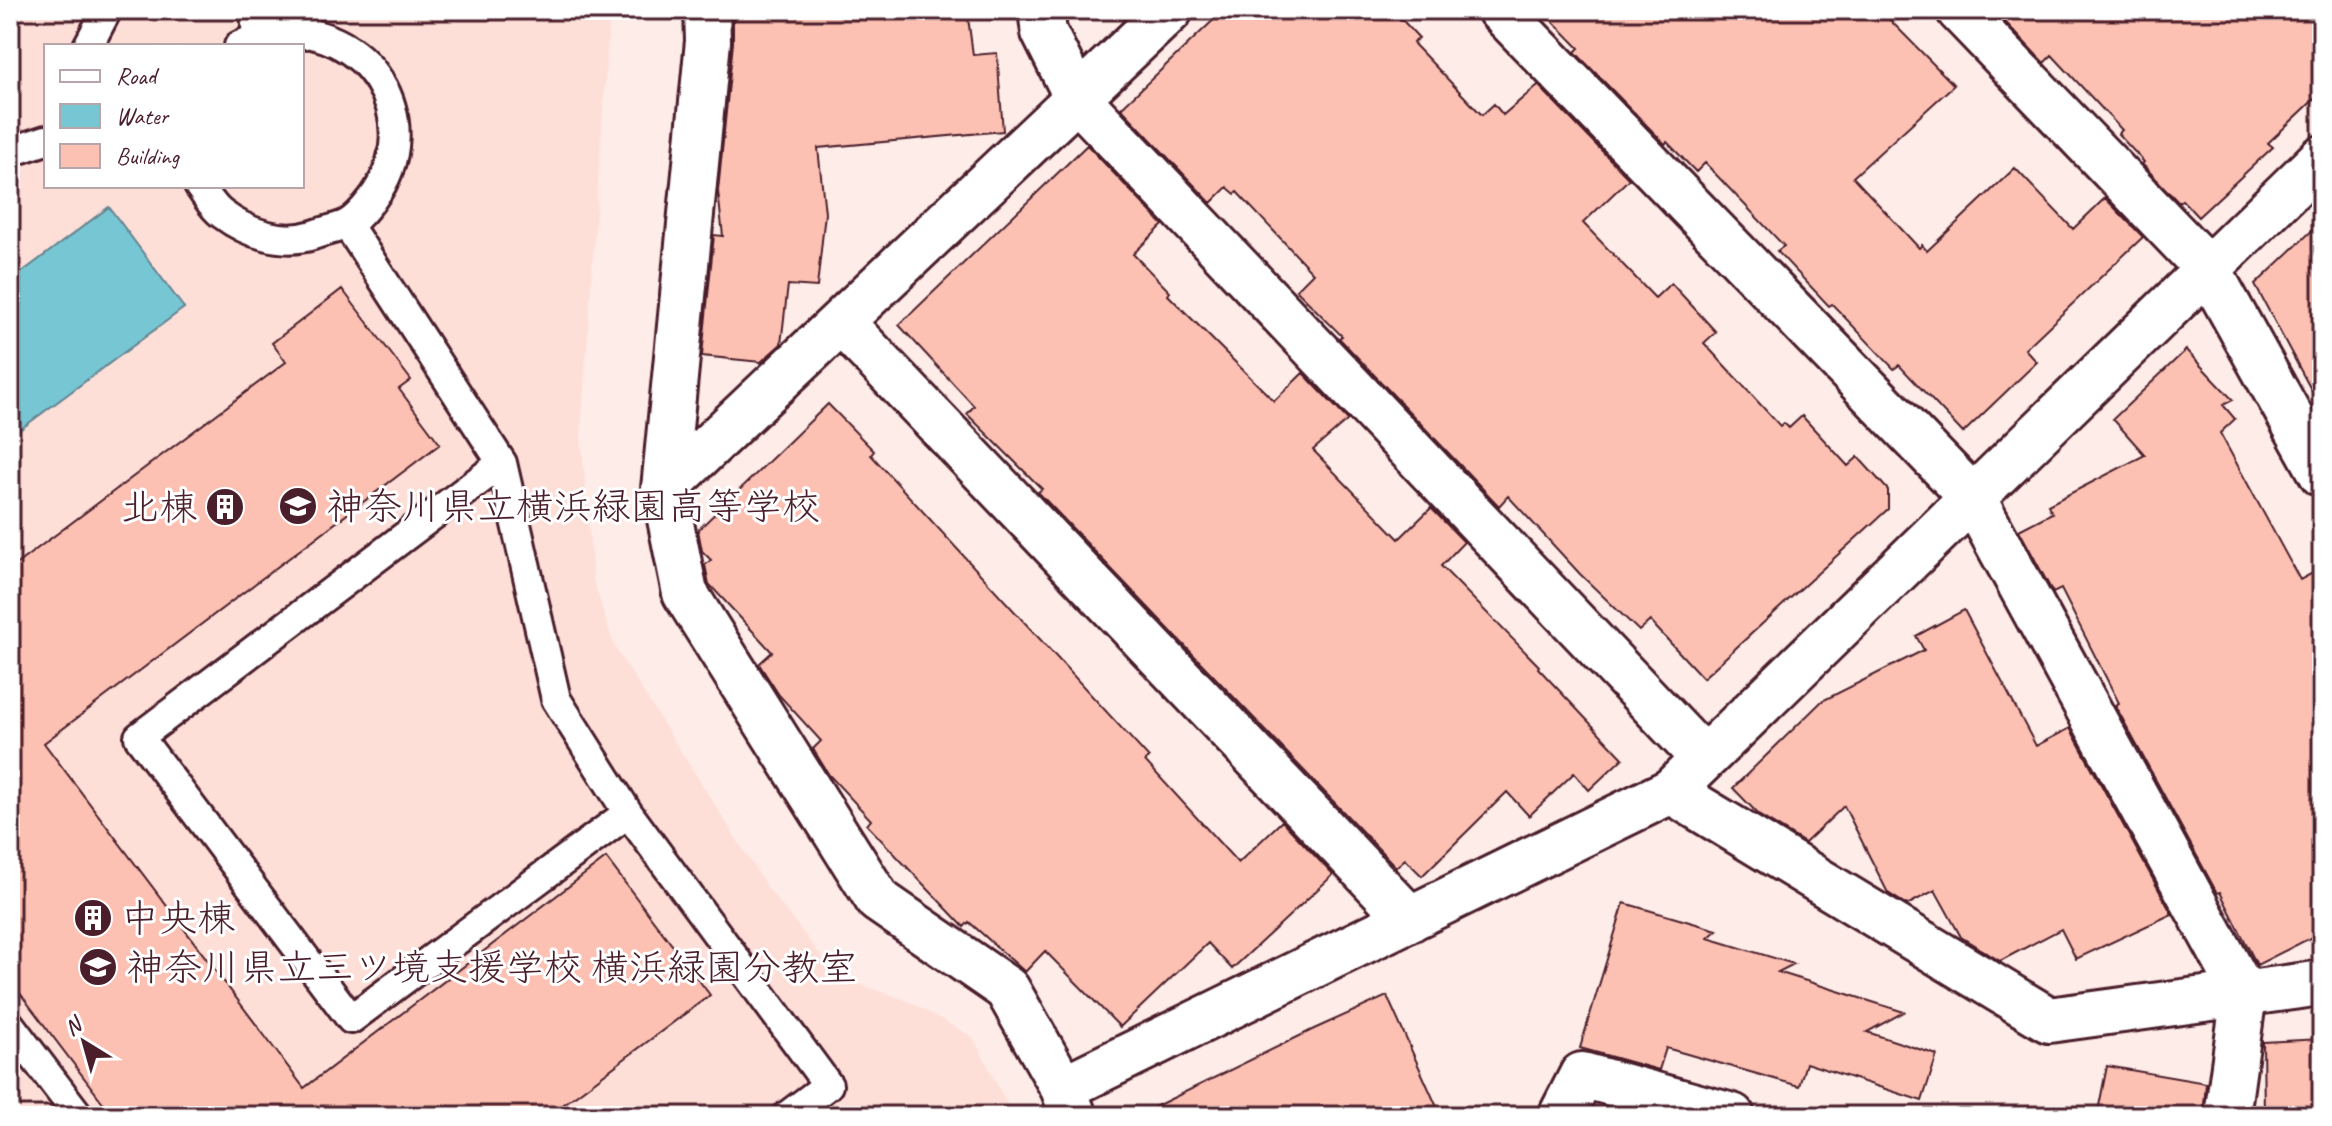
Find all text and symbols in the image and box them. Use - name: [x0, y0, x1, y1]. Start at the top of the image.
- legend: [44, 44, 304, 188]
- text: Road: [116, 61, 160, 91]
- text: Water: [116, 101, 171, 131]
- text: Building: [116, 141, 181, 171]
- place label: 神奈川県立横浜緑園高等学校: [326, 483, 820, 530]
- place label: 北棟: [121, 484, 197, 531]
- school or university icon: 神奈川県立横浜緑園高等学校: [277, 485, 319, 527]
- building icon: 北棟: [204, 486, 246, 528]
- place label: 中央棟: [121, 895, 235, 942]
- building icon: 中央棟: [72, 897, 114, 939]
- place label: 神奈川県立三ツ境支援学校 横浜緑園分教室: [126, 944, 857, 991]
- school or university icon: 神奈川県立三ツ境支援学校 横浜緑園分教室: [77, 946, 119, 988]
- north arrow: [44, 1002, 124, 1082]
- text: N: [59, 1010, 89, 1042]

